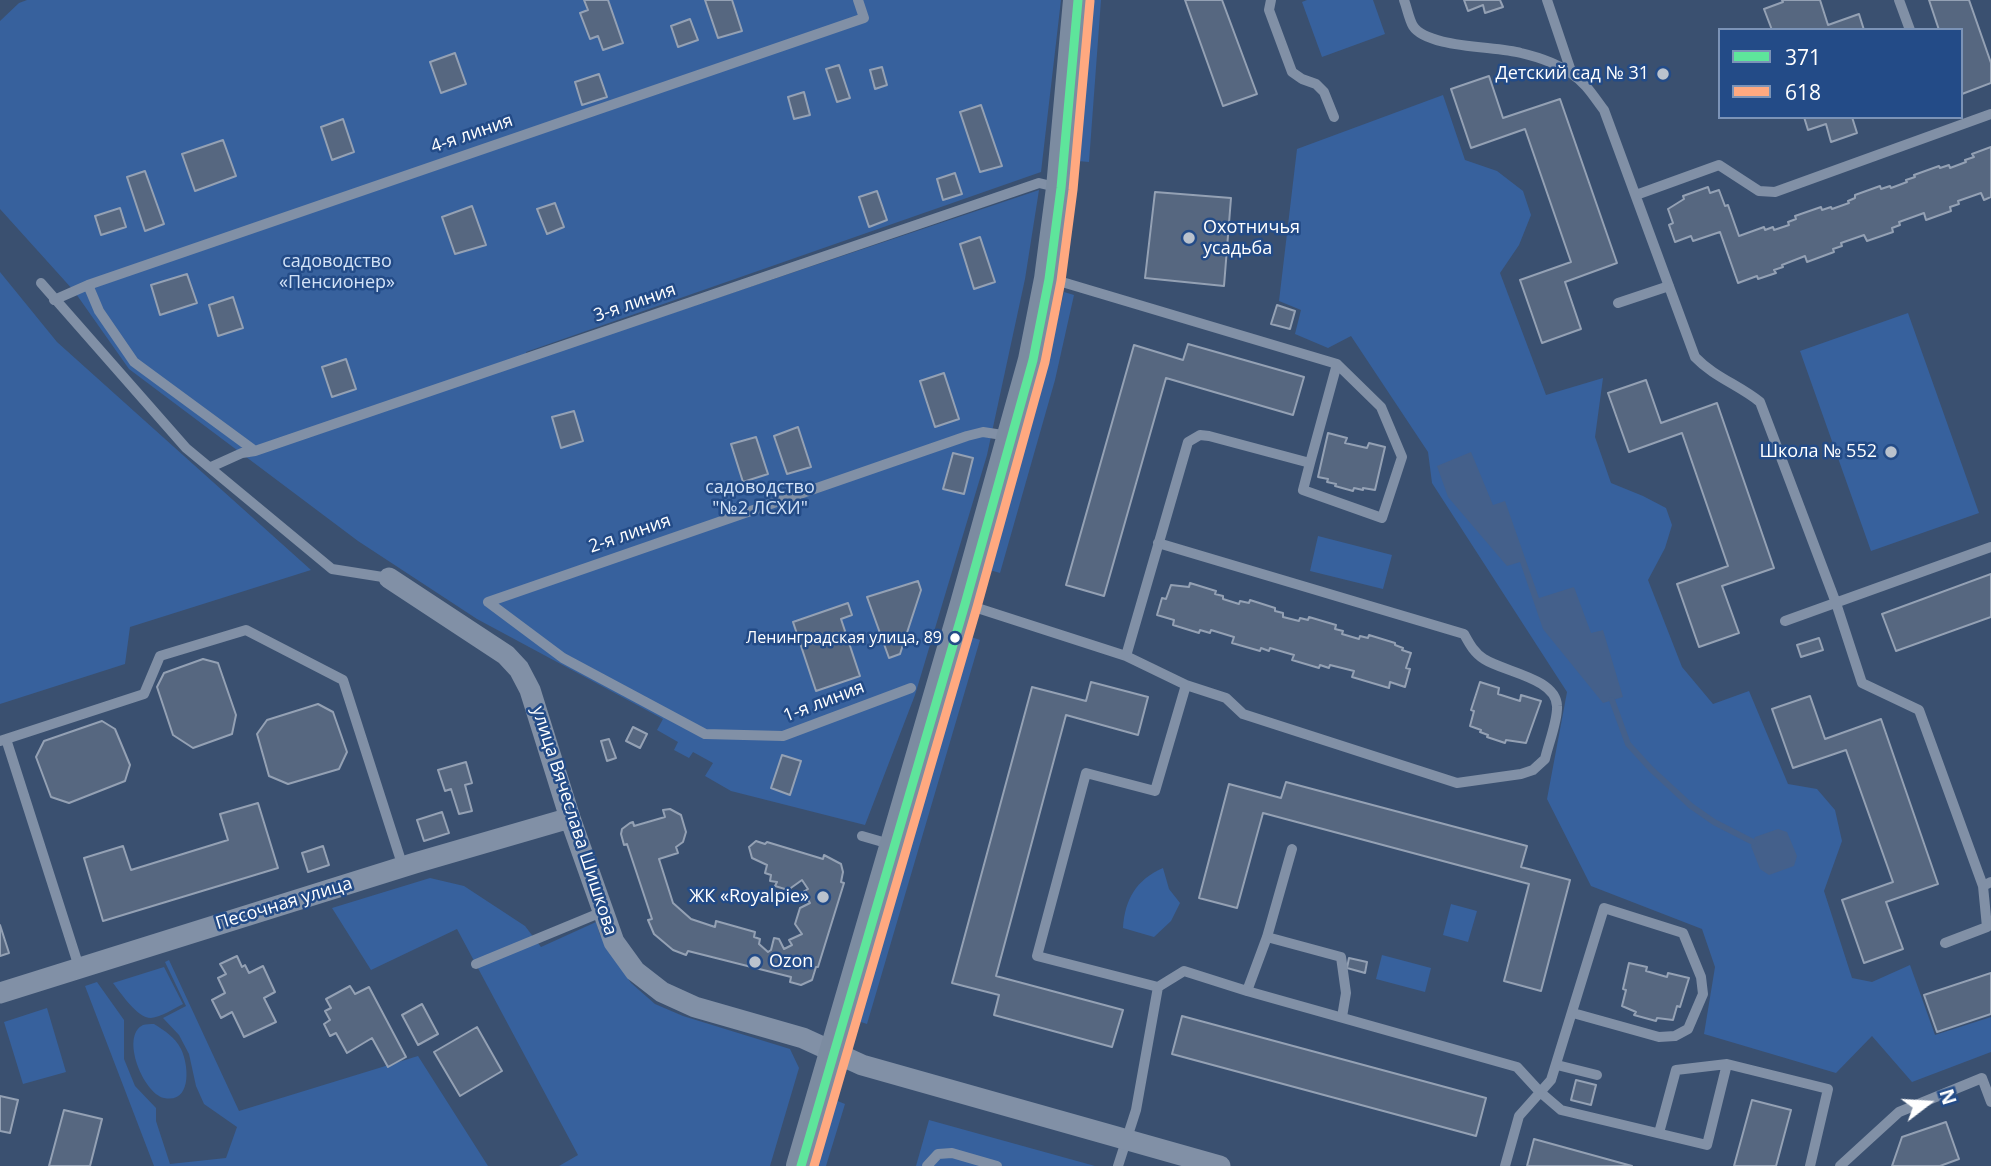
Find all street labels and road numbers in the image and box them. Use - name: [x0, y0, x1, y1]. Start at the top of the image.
- street label: 4-я линия: [428, 110, 516, 158]
- street label: 3-я линия: [591, 279, 679, 327]
- street label: 2-я линия: [586, 510, 674, 558]
- street label: 1-я линия: [780, 677, 868, 727]
- street label: улица Вячеслава Шишкова: [527, 704, 621, 938]
- street label: Песочная улица: [213, 873, 355, 935]

